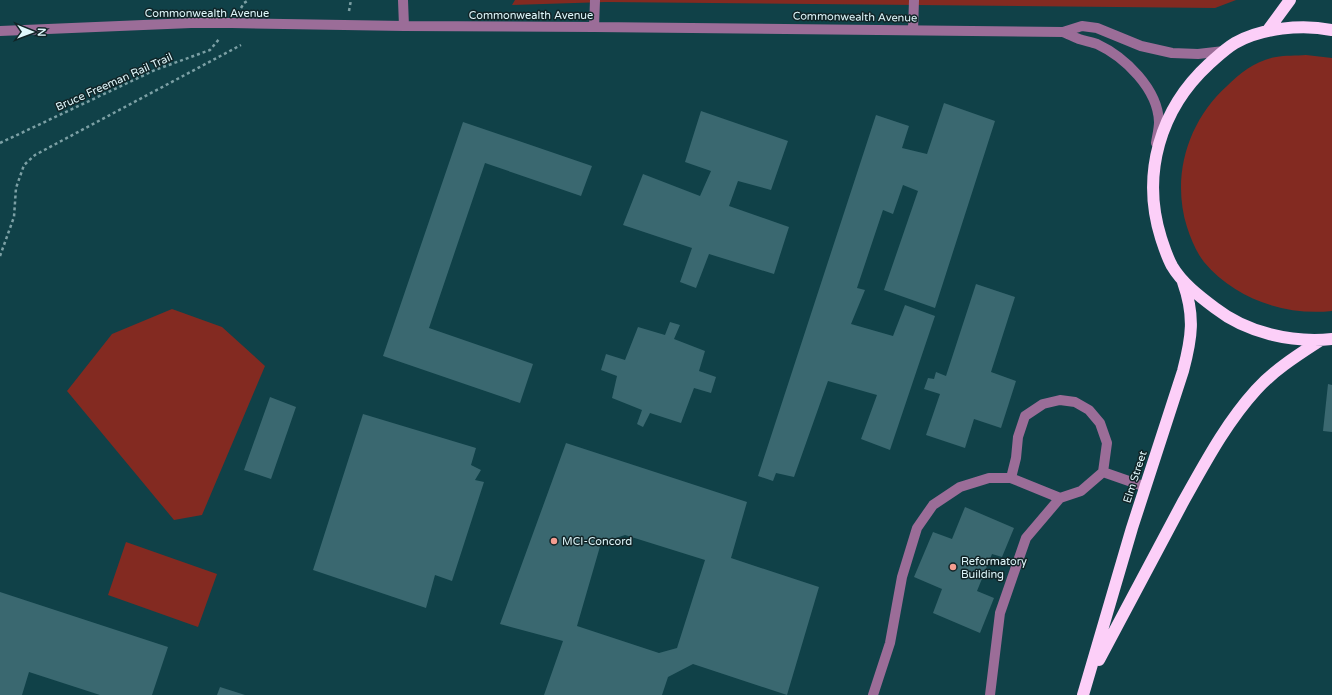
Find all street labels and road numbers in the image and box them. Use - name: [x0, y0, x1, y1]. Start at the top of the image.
- street label: Commonwealth Avenue: [145, 7, 269, 20]
- street label: Commonwealth Avenue: [469, 9, 593, 22]
- street label: Commonwealth Avenue: [793, 9, 917, 25]
- street label: Bruce Freeman Rail Trail: [54, 50, 174, 114]
- street label: Elm Street: [1120, 449, 1150, 505]

